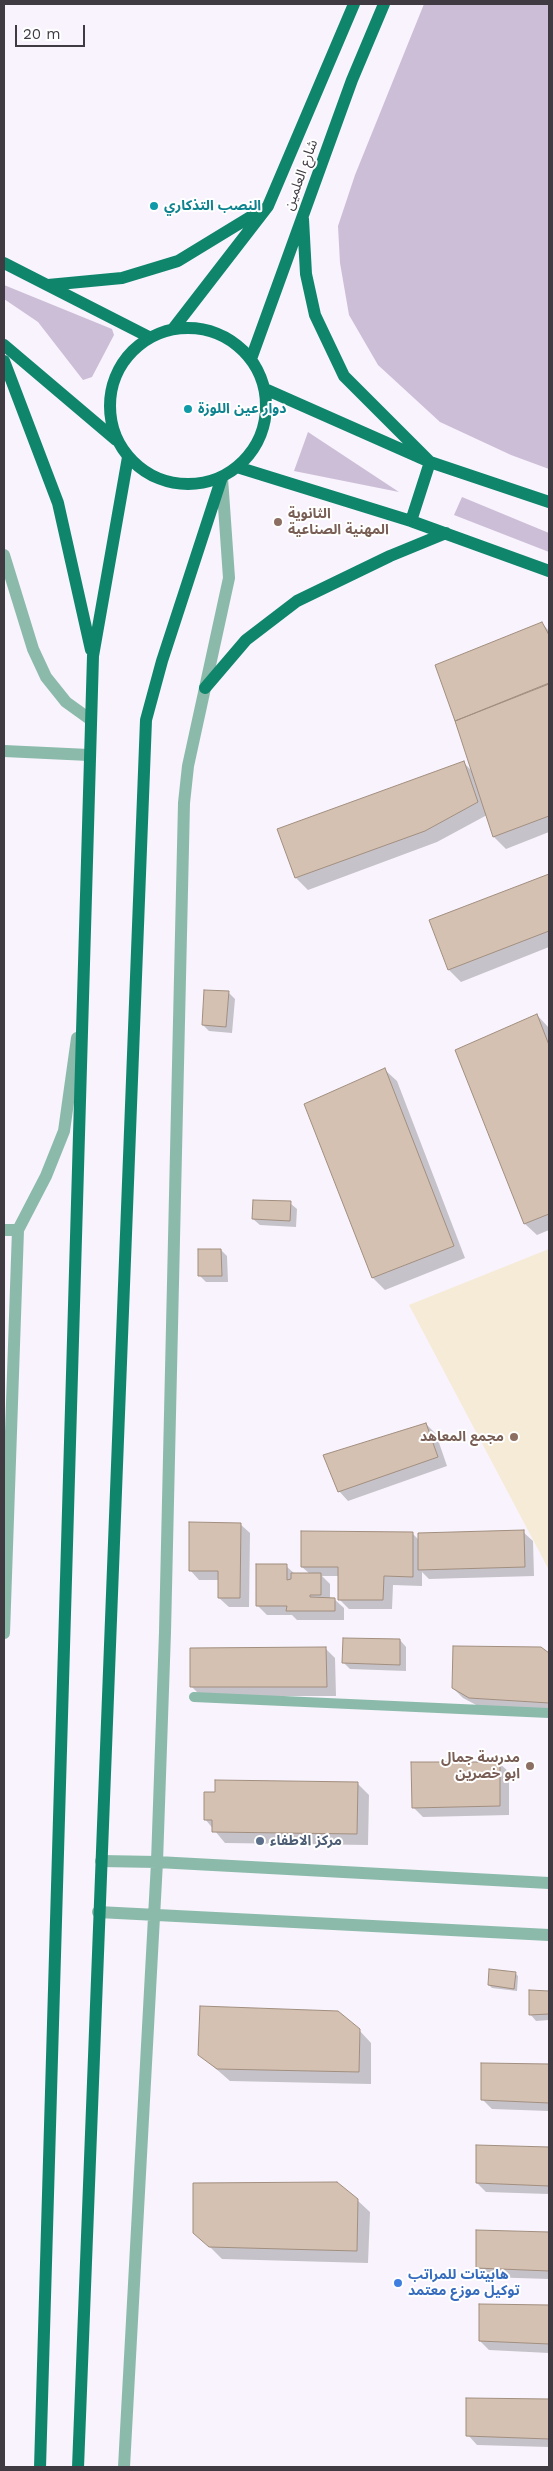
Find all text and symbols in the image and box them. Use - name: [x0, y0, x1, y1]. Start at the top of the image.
- scale bar: [18, 15, 88, 47]
- text: 20 m: [23, 25, 61, 43]
- street label: شارع العلمين: [280, 137, 322, 213]
- place label: النصب التذكاري: [164, 198, 261, 214]
- marker: النصب التذكاري: [148, 200, 160, 212]
- place label: دوار عين اللوزة: [198, 401, 286, 417]
- marker: دوار عين اللوزة: [182, 403, 194, 415]
- place label: الثانوية المهنية الصناعية: [288, 506, 389, 538]
- marker: الثانوية المهنية الصناعية: [272, 516, 284, 528]
- place label: مجمع المعاهد: [420, 1429, 504, 1445]
- marker: مجمع المعاهد: [508, 1431, 520, 1443]
- place label: مدرسة جمال ابو خصرين: [441, 1750, 520, 1782]
- marker: مدرسة جمال ابو خصرين: [524, 1760, 536, 1772]
- place label: مركز الاطفاء: [270, 1833, 342, 1849]
- marker: مركز الاطفاء: [254, 1835, 266, 1847]
- place label: هابيتات للمراتب توكيل موزع معتمد: [408, 2267, 520, 2300]
- marker: هابيتات للمراتب توكيل موزع معتمد: [392, 2277, 404, 2289]

